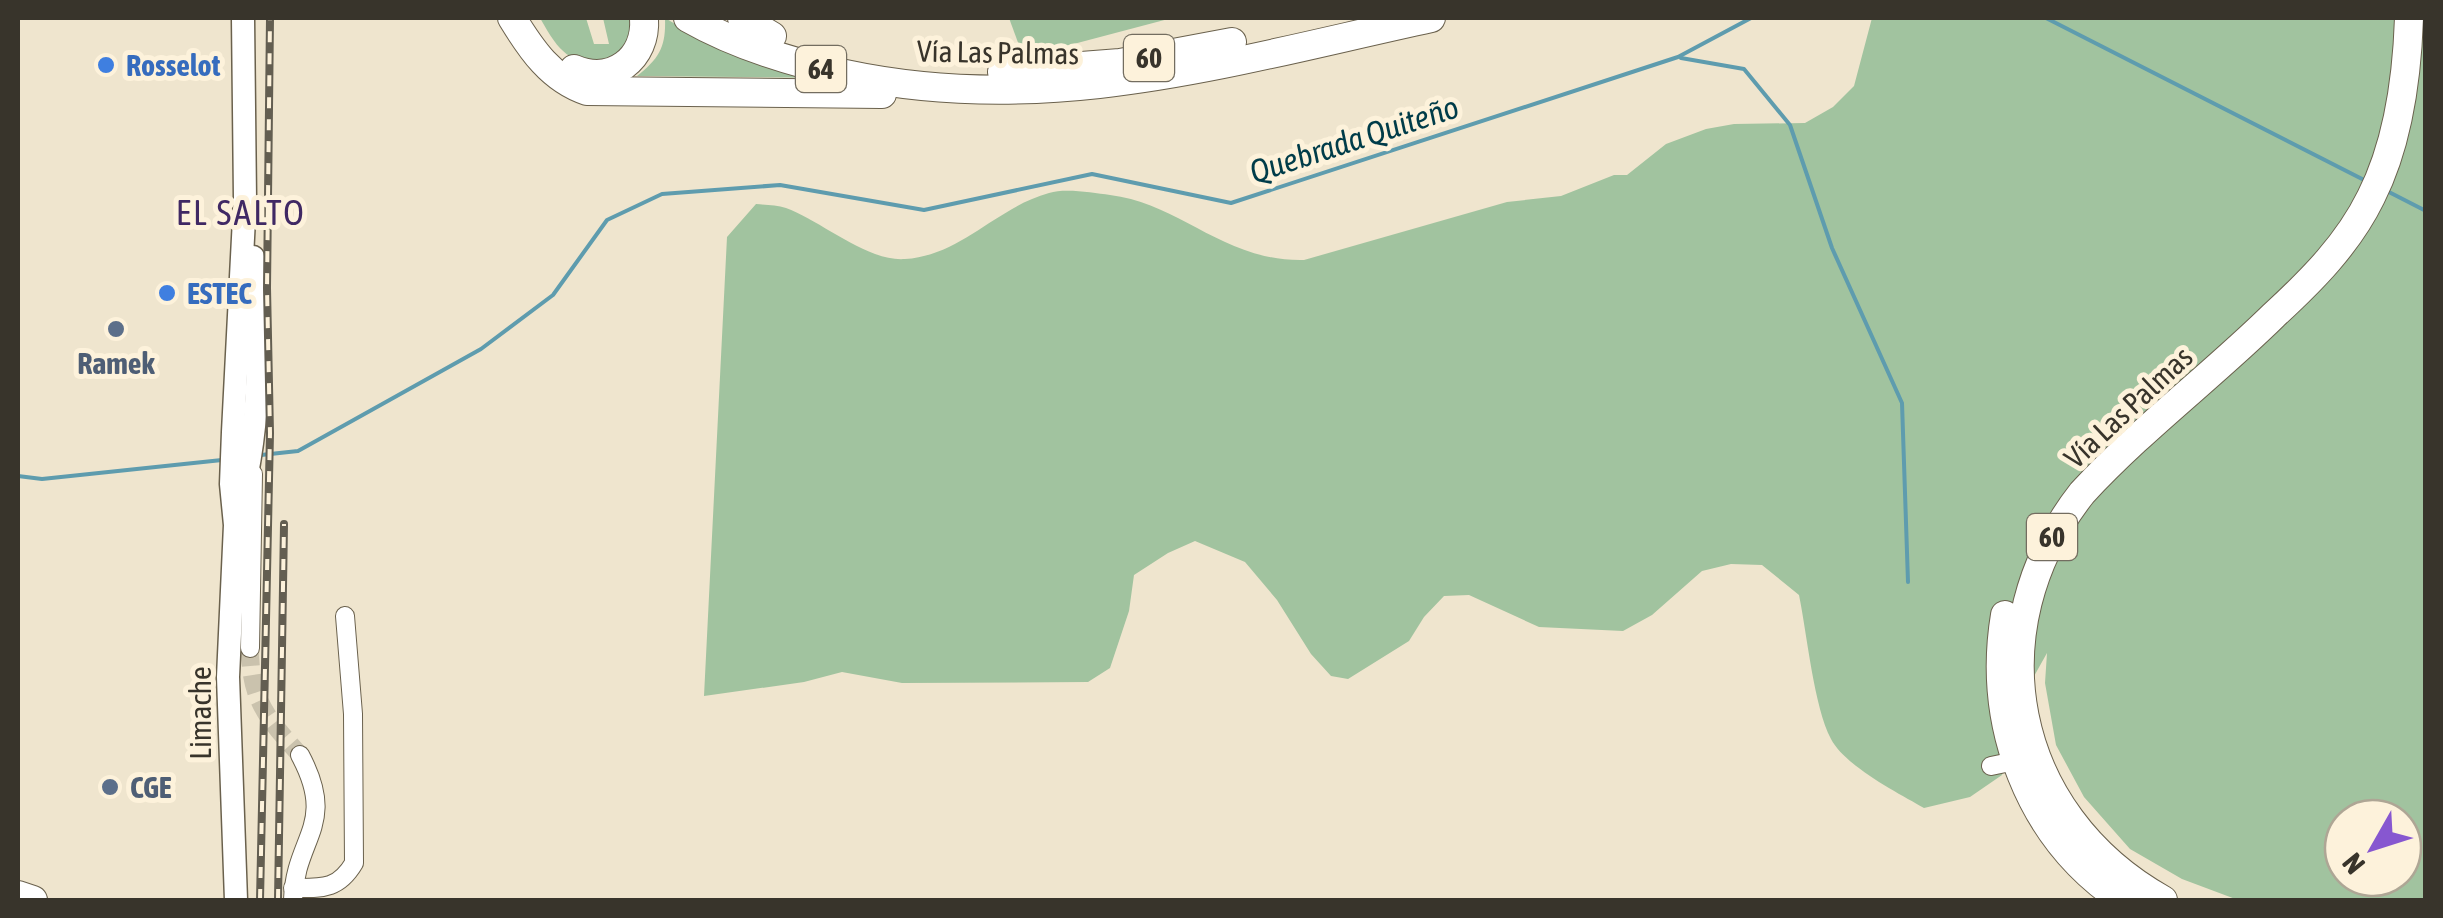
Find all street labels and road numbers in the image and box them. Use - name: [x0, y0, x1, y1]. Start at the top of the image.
- street label: Vía Las Palmas: [917, 34, 1079, 70]
- road number: 60: [1124, 35, 1174, 81]
- road number: 64: [796, 46, 846, 92]
- street label: Vía Las Palmas: [2057, 339, 2199, 475]
- road number: 60: [2027, 514, 2077, 560]
- street label: Limache: [183, 666, 217, 760]

